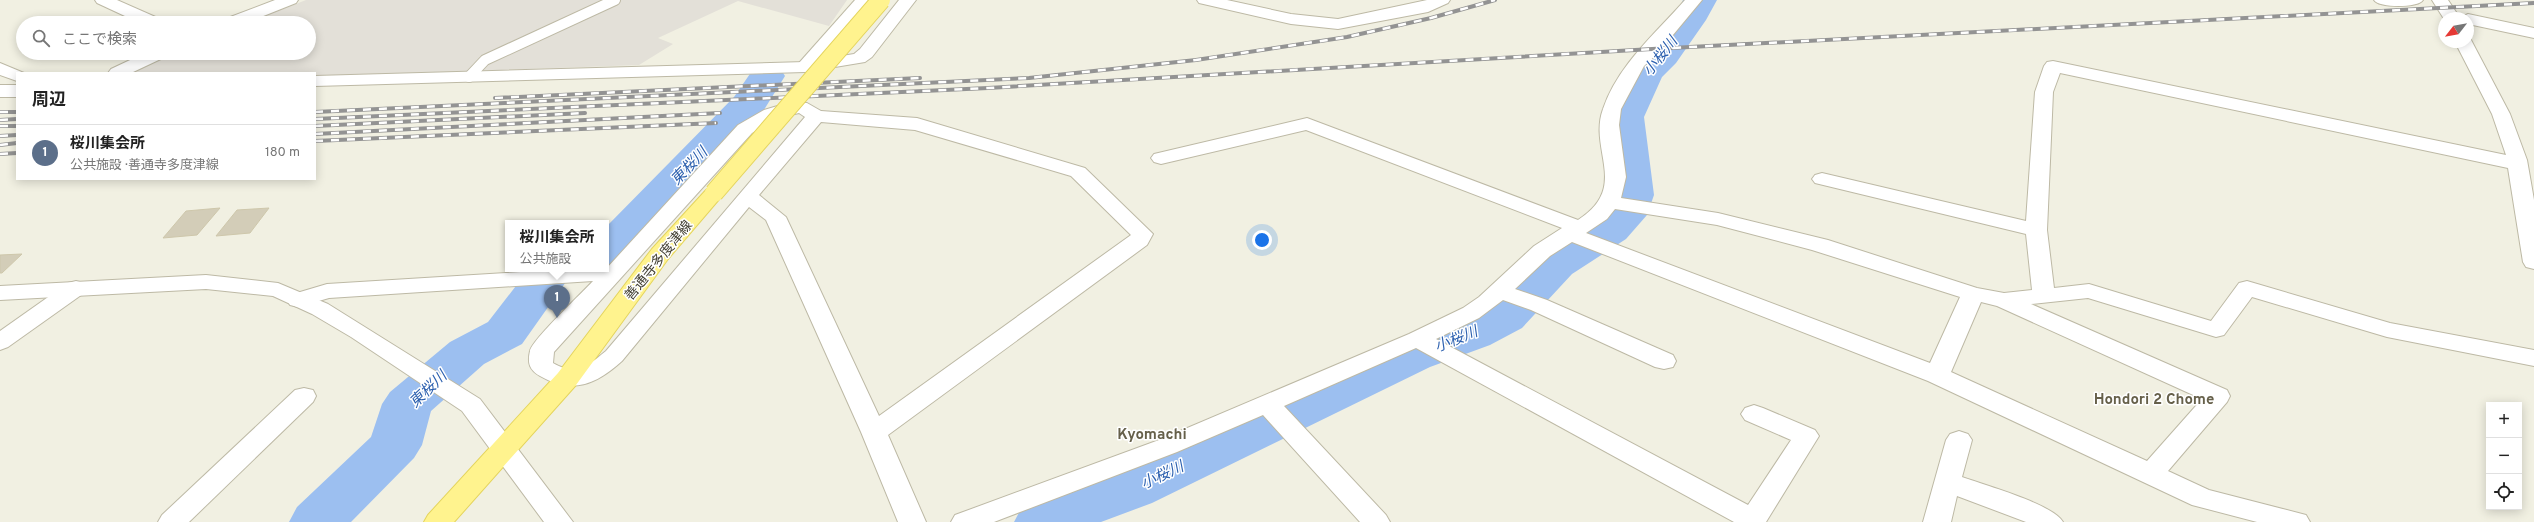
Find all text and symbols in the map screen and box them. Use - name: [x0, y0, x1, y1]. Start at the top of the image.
- north arrow: [2438, 12, 2474, 48]
- search box: [16, 16, 316, 60]
- icon: search: [30, 27, 52, 49]
- text: ここで検索: [62, 31, 137, 50]
- water label: 小桜川: [1640, 32, 1684, 80]
- text: 周辺: [32, 90, 66, 112]
- text: 桜川集会所: [70, 135, 145, 154]
- water label: 東桜川: [668, 143, 714, 190]
- text: 1: [42, 145, 48, 161]
- text: 180 m: [265, 145, 300, 161]
- text: 公共施設 · 善通寺多度津線: [70, 158, 219, 174]
- street label: 善通寺多度津線: [622, 218, 697, 304]
- popup: [505, 220, 609, 272]
- text: 桜川集会所: [519, 229, 595, 248]
- your location: [1252, 230, 1272, 250]
- text: 公共施設: [519, 252, 572, 268]
- pin: 1: [544, 285, 570, 318]
- water label: 小桜川: [1432, 322, 1483, 358]
- water label: 東桜川: [406, 366, 453, 413]
- district label: Hondori 2 Chome: [2094, 391, 2214, 410]
- map controls: [2486, 402, 2522, 510]
- button: +: [2486, 402, 2522, 438]
- district label: Kyomachi: [1117, 426, 1187, 445]
- button: −: [2486, 438, 2522, 474]
- water label: 小桜川: [1138, 457, 1189, 494]
- button: locate: [2486, 474, 2522, 510]

